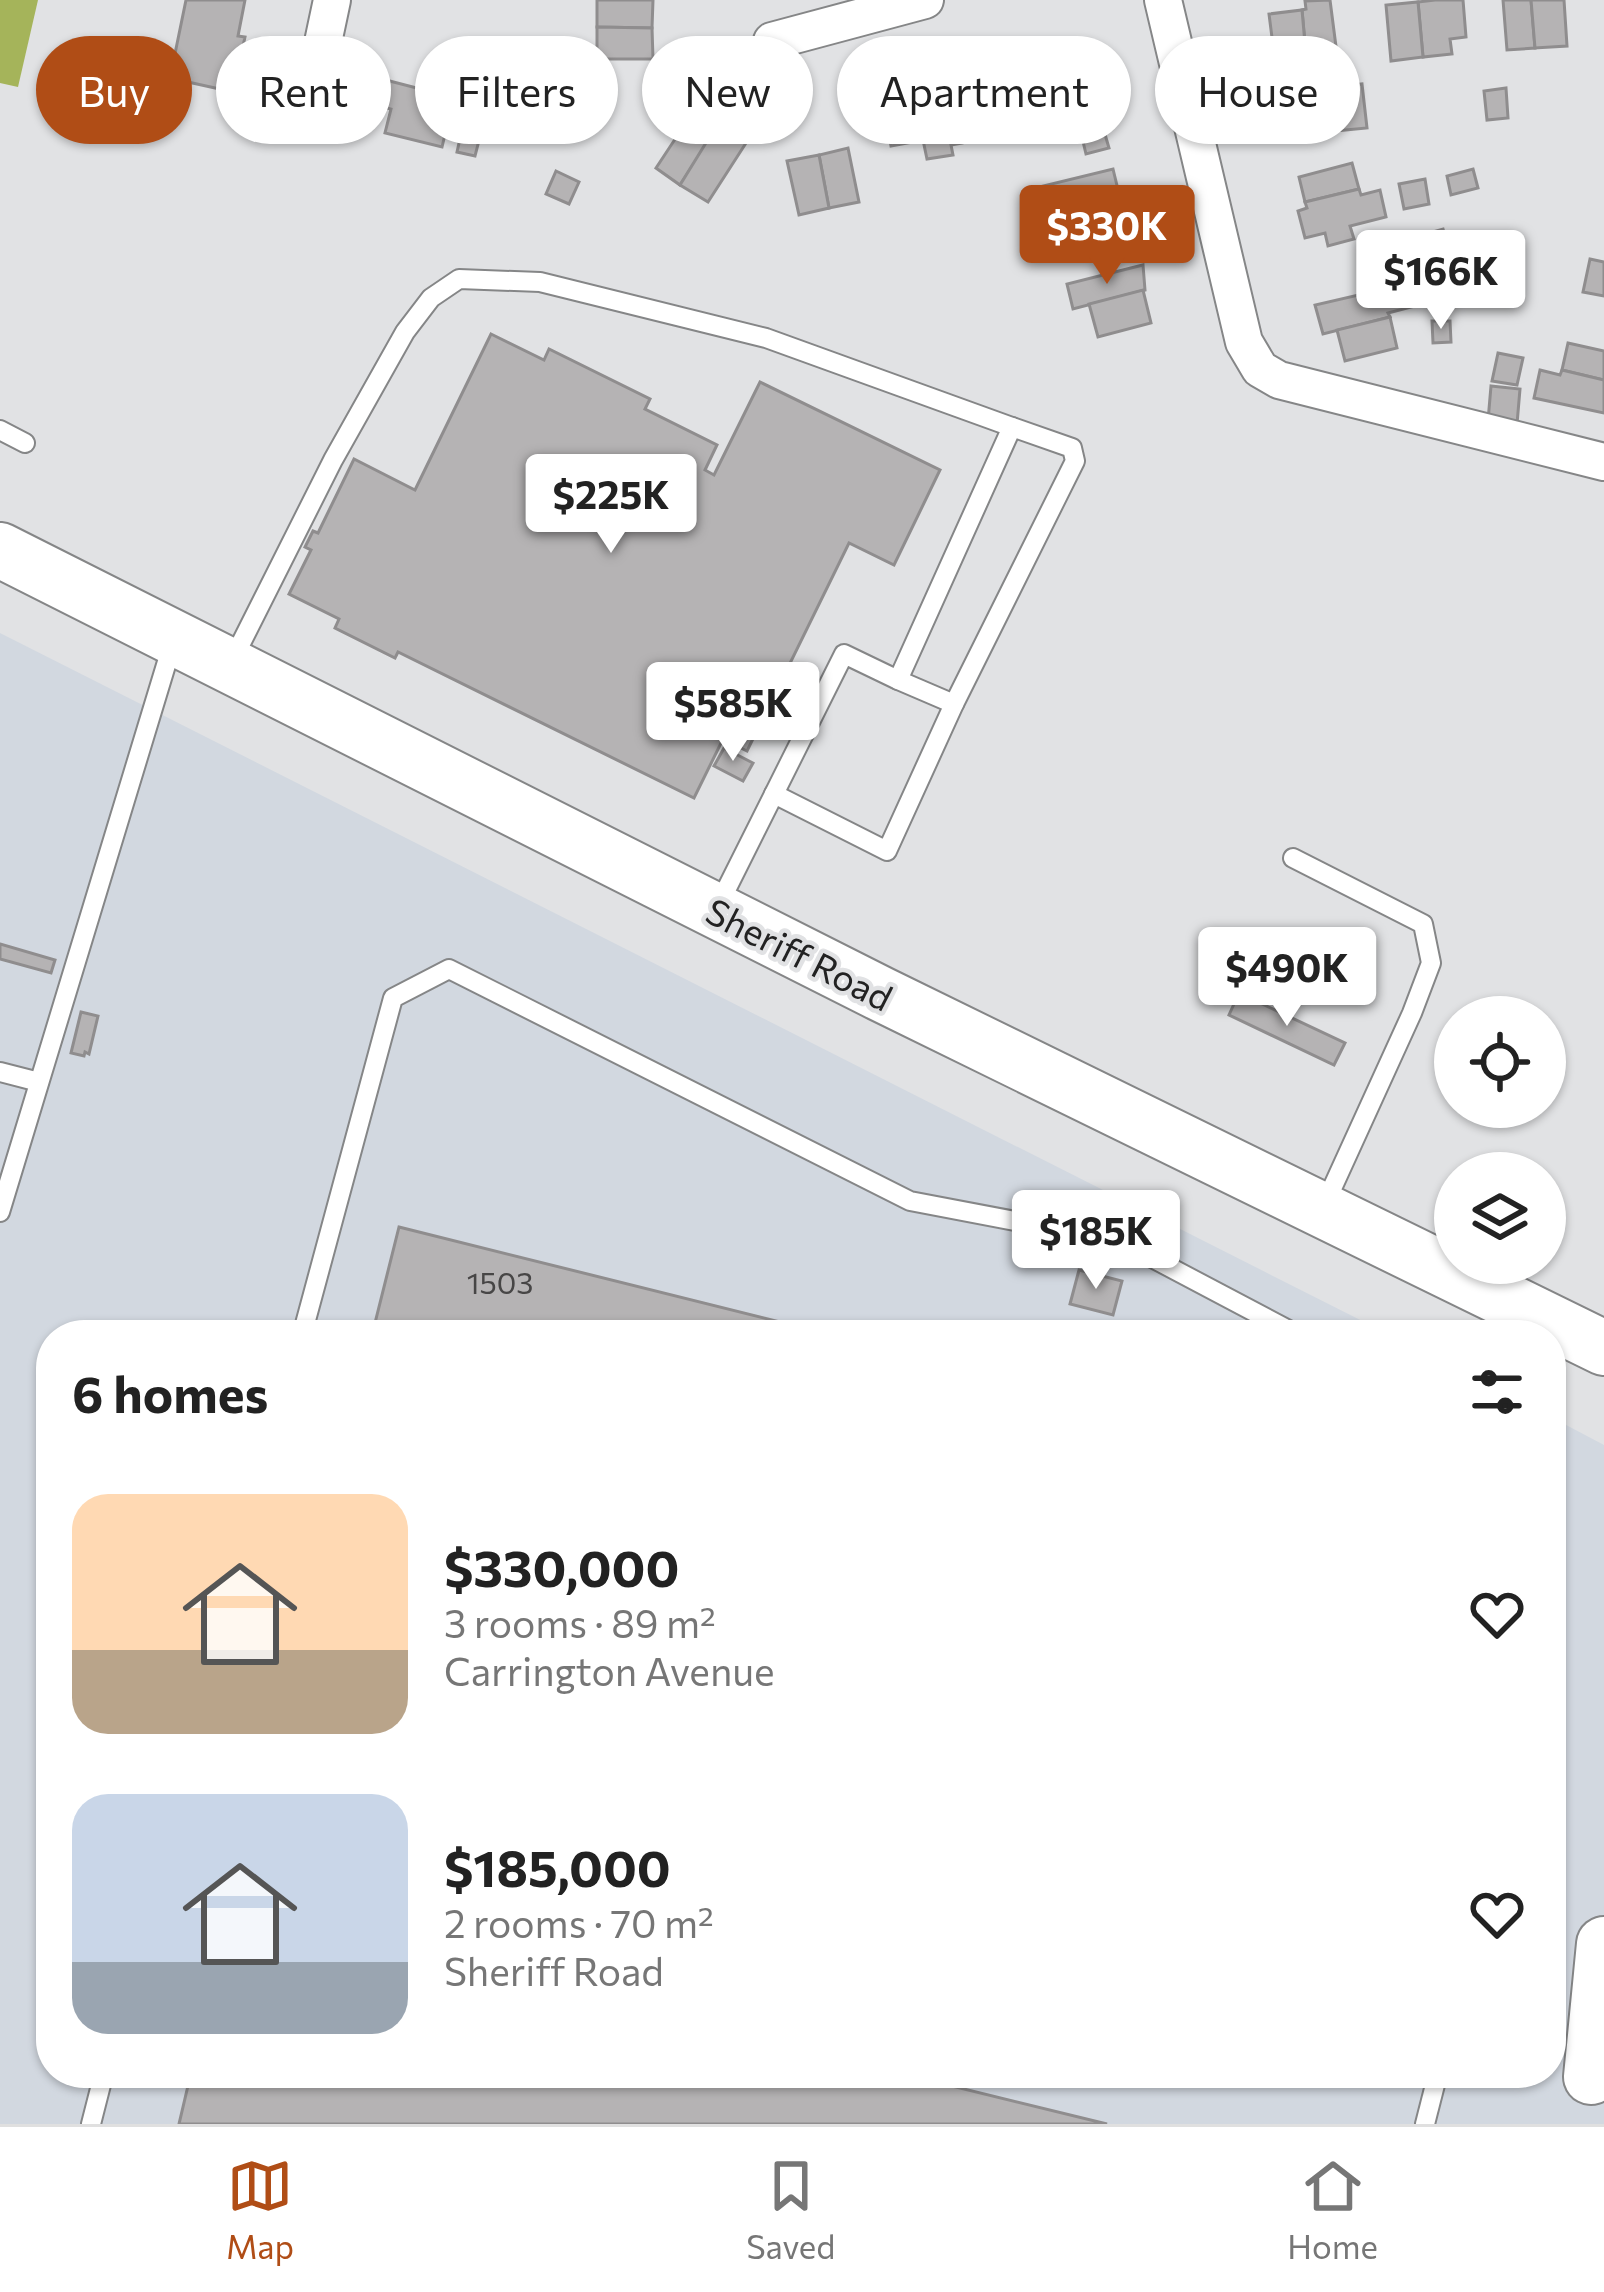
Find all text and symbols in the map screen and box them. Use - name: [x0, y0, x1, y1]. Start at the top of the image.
- chip: Buy: [36, 36, 192, 144]
- chip: Rent: [216, 36, 391, 144]
- chip: Filters: [415, 36, 618, 144]
- chip: New: [642, 36, 813, 144]
- chip: Apartment: [837, 36, 1131, 144]
- chip: House: [1155, 36, 1360, 144]
- pin: $330K: [1023, 185, 1191, 287]
- text: $330K: [1047, 200, 1167, 248]
- pin: $166K: [1357, 230, 1525, 332]
- text: $166K: [1383, 245, 1499, 293]
- pin: $225K: [527, 454, 695, 556]
- text: $225K: [553, 469, 669, 517]
- pin: $585K: [649, 662, 817, 764]
- text: $585K: [673, 677, 793, 725]
- street label: Sheriff Road: [700, 887, 900, 1019]
- pin: $490K: [1203, 927, 1371, 1029]
- text: $490K: [1225, 942, 1349, 990]
- map controls: [1434, 996, 1566, 1284]
- button: locate: [1434, 996, 1566, 1128]
- button: layers: [1434, 1152, 1566, 1284]
- pin: $185K: [1012, 1190, 1180, 1292]
- text: $185K: [1039, 1205, 1153, 1253]
- house number: 1503: [467, 1263, 533, 1300]
- icon: filters: [1464, 1359, 1530, 1425]
- text: 6 homes: [72, 1361, 268, 1424]
- text: $330,000: [444, 1535, 679, 1598]
- icon: home: [168, 1542, 312, 1686]
- icon: heart: [1464, 1581, 1530, 1647]
- text: 3 rooms · 89 m²: [444, 1598, 716, 1646]
- text: Carrington Avenue: [444, 1646, 775, 1694]
- text: $185,000: [444, 1835, 671, 1898]
- icon: home: [168, 1842, 312, 1986]
- icon: heart: [1464, 1881, 1530, 1947]
- text: 2 rooms · 70 m²: [444, 1898, 714, 1946]
- text: Sheriff Road: [444, 1946, 664, 1994]
- tab: Map: [226, 2153, 294, 2266]
- tab: Saved: [746, 2153, 835, 2266]
- tab: Home: [1287, 2153, 1378, 2266]

